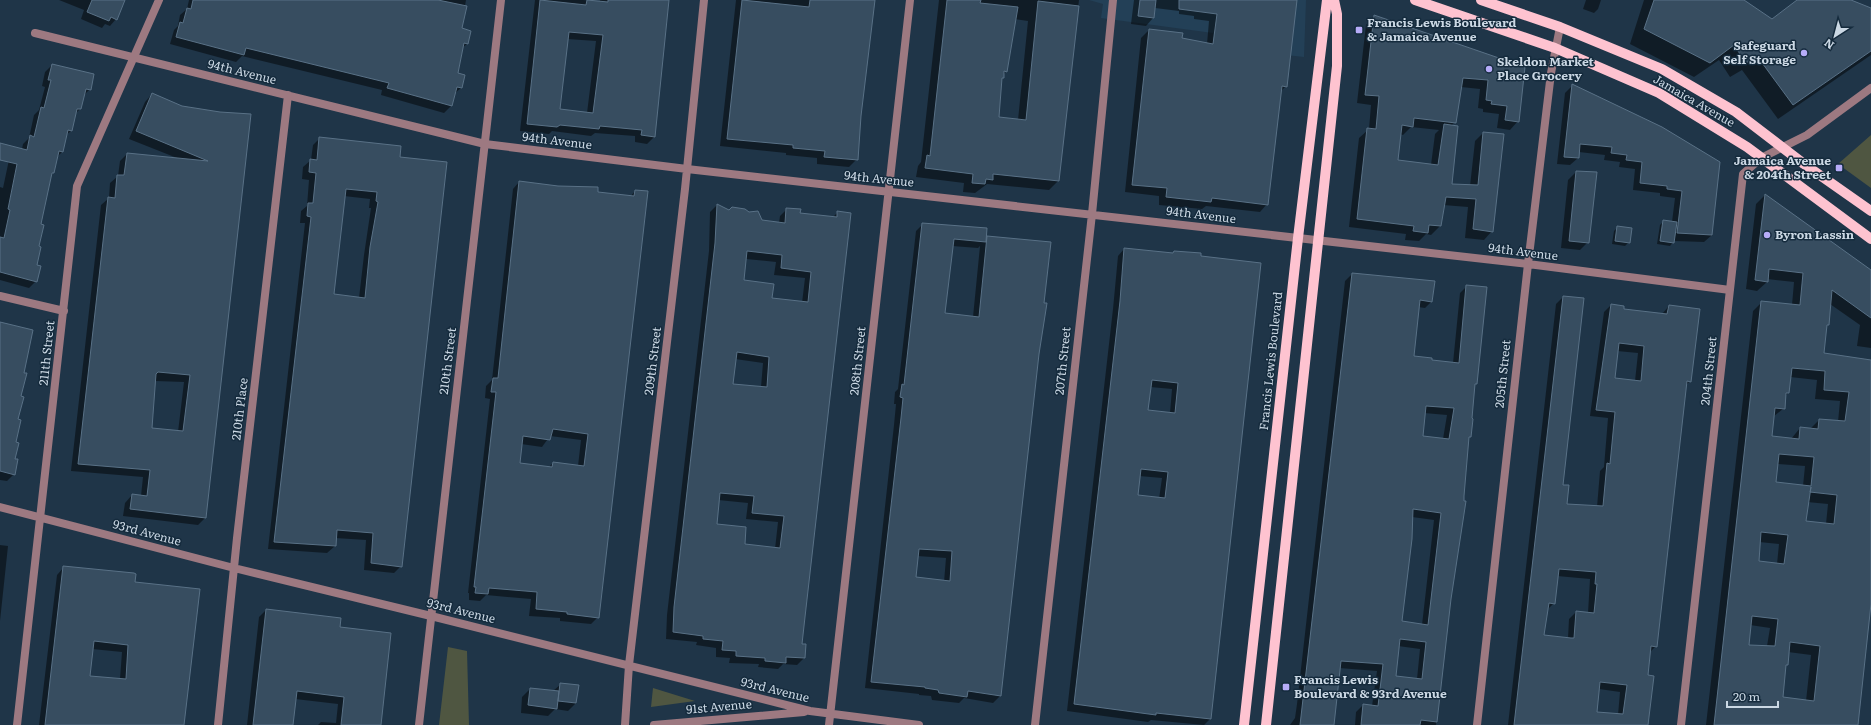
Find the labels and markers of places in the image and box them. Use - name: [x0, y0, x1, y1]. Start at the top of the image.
- place label: Francis Lewis Boulevard & Jamaica Avenue: [1367, 13, 1516, 45]
- marker: Francis Lewis Boulevard & Jamaica Avenue: [1354, 25, 1364, 35]
- place label: Safeguard Self Storage: [1723, 36, 1796, 68]
- marker: Safeguard Self Storage: [1799, 48, 1809, 58]
- place label: Skeldon Market Place Grocery: [1497, 52, 1595, 84]
- marker: Skeldon Market Place Grocery: [1484, 64, 1494, 74]
- place label: Jamaica Avenue & 204th Street: [1734, 151, 1832, 183]
- marker: Jamaica Avenue & 204th Street: [1834, 163, 1844, 173]
- place label: Byron Lassin: [1775, 225, 1855, 243]
- marker: Byron Lassin: [1762, 230, 1772, 240]
- place label: Francis Lewis Boulevard & 93rd Avenue: [1294, 670, 1447, 702]
- marker: Francis Lewis Boulevard & 93rd Avenue: [1281, 682, 1291, 692]

